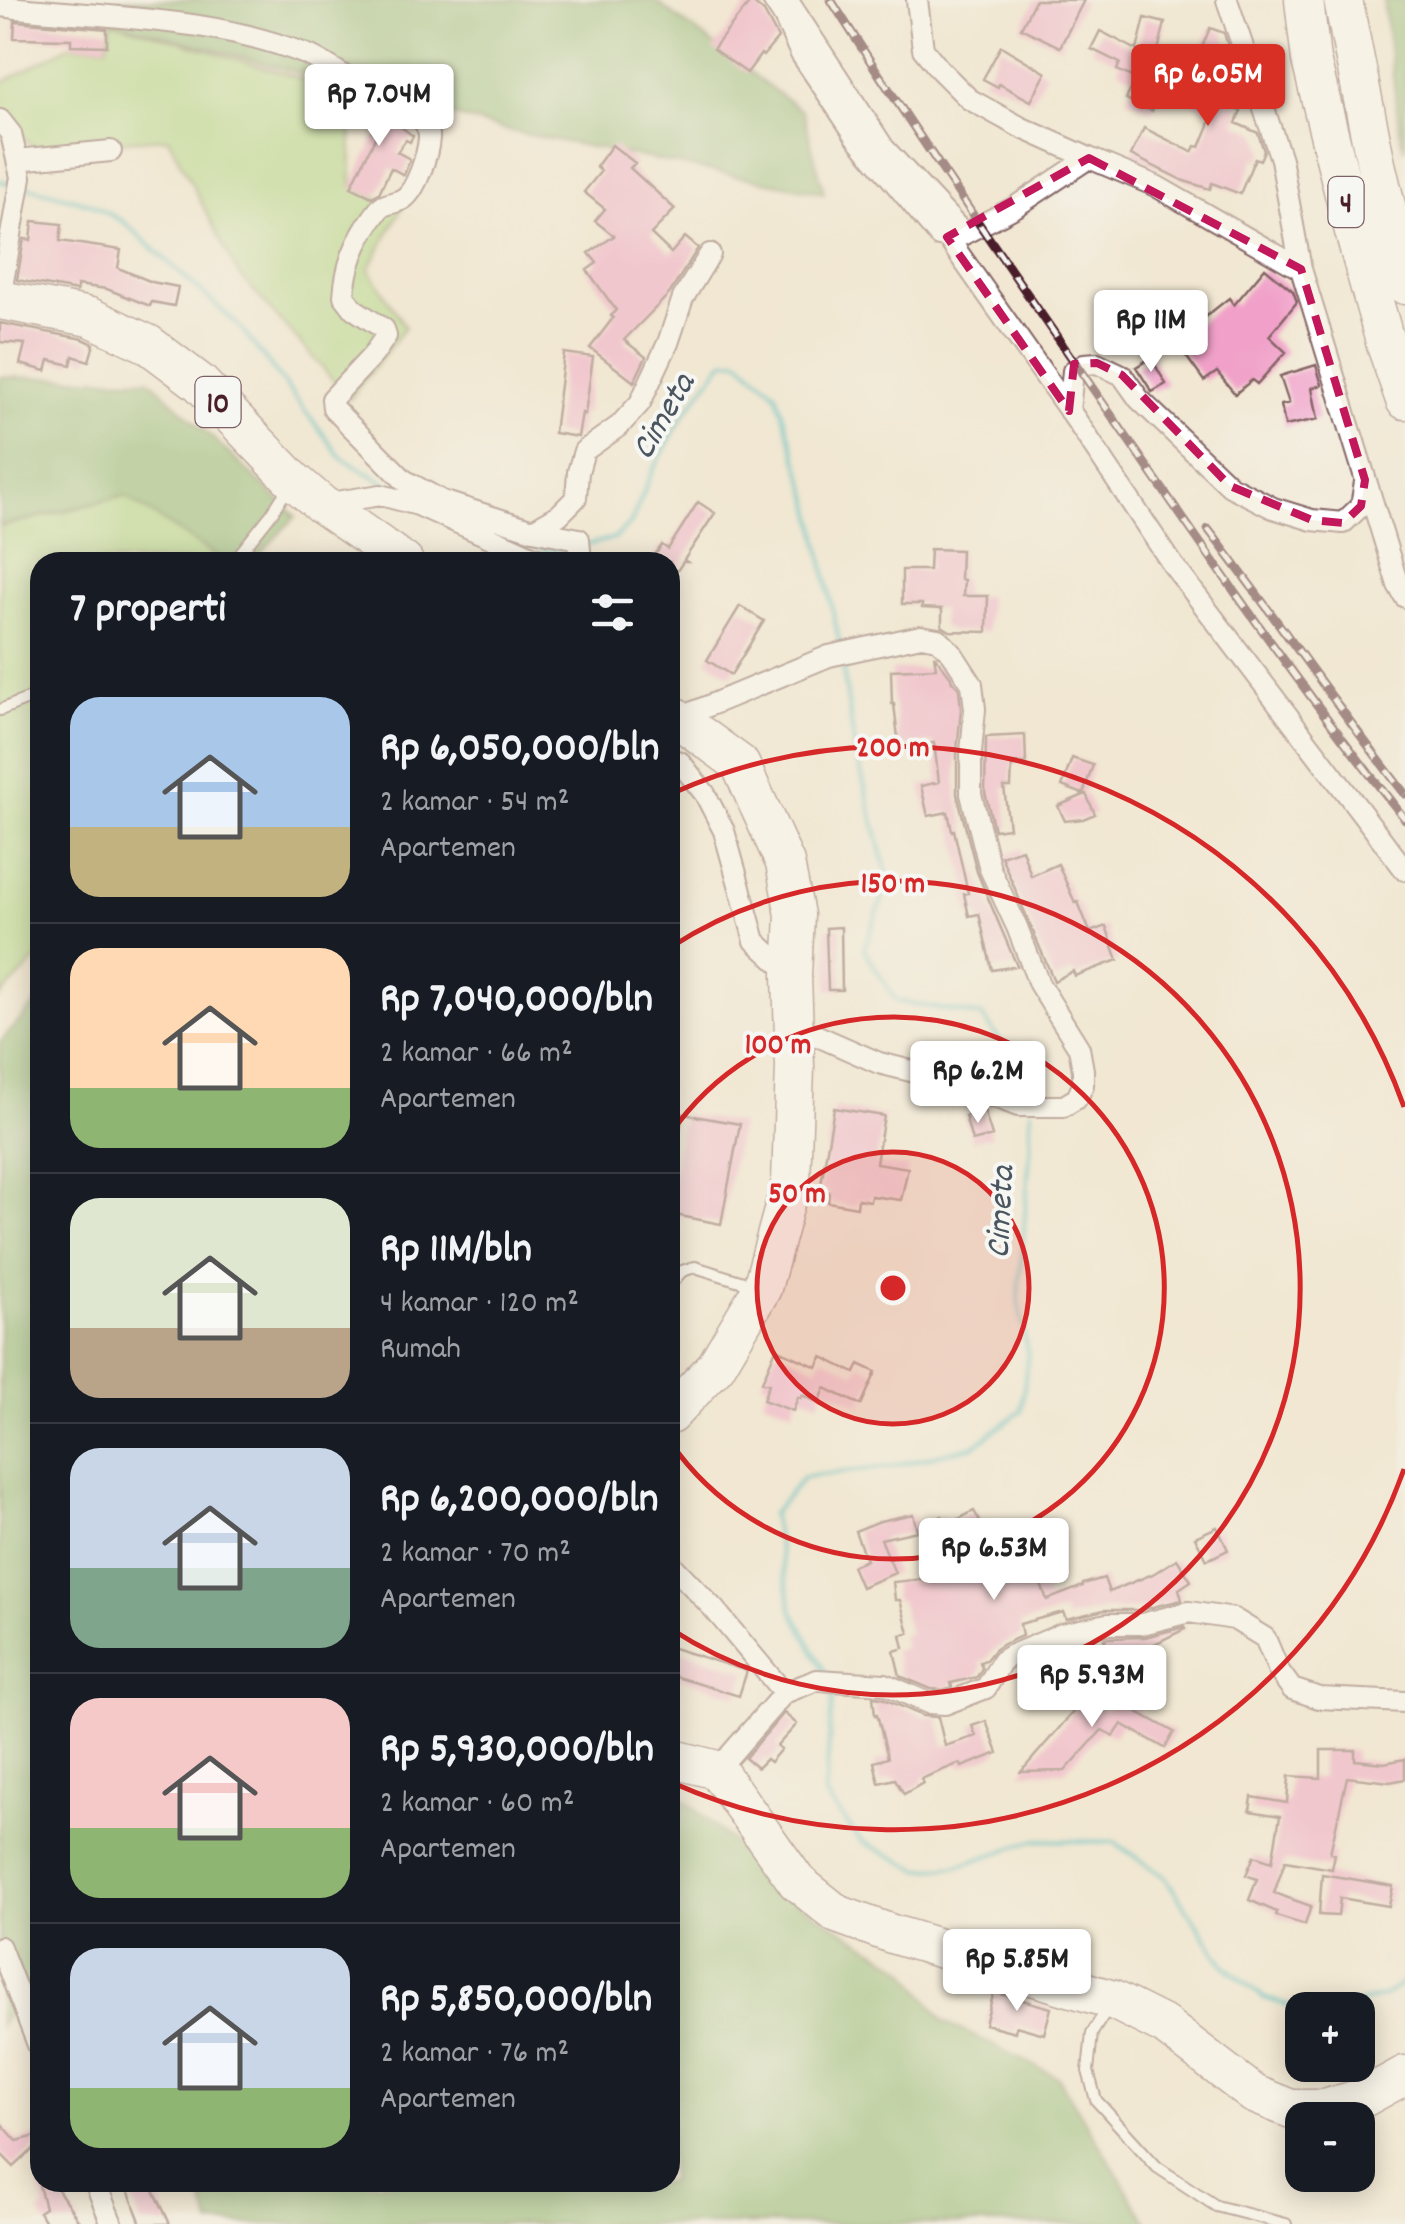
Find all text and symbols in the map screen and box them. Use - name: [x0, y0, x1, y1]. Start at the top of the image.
- pin: Rp 6.05M: [1105, 44, 1311, 129]
- text: Rp 6.05M: [1153, 53, 1263, 99]
- pin: Rp 7.04M: [276, 64, 482, 149]
- text: Rp 7.04M: [327, 73, 431, 119]
- road number: 4: [1328, 177, 1364, 227]
- pin: Rp 11M: [1070, 290, 1232, 375]
- text: Rp 11M: [1116, 299, 1186, 345]
- water label: Cimeta: [621, 364, 711, 470]
- road number: 10: [196, 377, 240, 427]
- text: 7 properti: [70, 582, 226, 642]
- icon: filters: [585, 585, 640, 640]
- text: Rp 6,050,000/bln: [380, 721, 659, 781]
- text: 200 m: [856, 729, 930, 772]
- icon: home: [150, 737, 270, 857]
- text: 2 kamar · 54 m²: [380, 781, 569, 827]
- text: Apartemen: [380, 827, 516, 873]
- text: 150 m: [861, 865, 925, 908]
- text: Rp 7,040,000/bln: [380, 972, 653, 1032]
- icon: home: [150, 988, 270, 1108]
- text: 100 m: [745, 1026, 811, 1069]
- text: 2 kamar · 66 m²: [380, 1032, 573, 1078]
- pin: Rp 6.2M: [886, 1041, 1070, 1126]
- text: Rp 6.2M: [932, 1050, 1024, 1096]
- text: Apartemen: [380, 1078, 516, 1124]
- water label: Cimeta: [976, 1163, 1030, 1260]
- text: 50 m: [768, 1175, 826, 1218]
- text: Rp 11M/bln: [380, 1222, 532, 1282]
- icon: home: [150, 1238, 270, 1358]
- centre of rings: [875, 1270, 911, 1306]
- text: 4 kamar · 120 m²: [380, 1282, 579, 1328]
- text: Rumah: [380, 1328, 461, 1374]
- text: Rp 6,200,000/bln: [380, 1472, 658, 1532]
- icon: home: [150, 1488, 270, 1608]
- pin: Rp 6.53M: [891, 1518, 1097, 1603]
- text: Rp 6.53M: [941, 1527, 1047, 1573]
- text: 2 kamar · 70 m²: [380, 1532, 571, 1578]
- text: Apartemen: [380, 1578, 516, 1624]
- pin: Rp 5.93M: [989, 1645, 1195, 1730]
- text: Rp 5.93M: [1039, 1654, 1145, 1700]
- text: Rp 5,930,000/bln: [380, 1722, 654, 1782]
- icon: home: [150, 1738, 270, 1858]
- text: 2 kamar · 60 m²: [380, 1782, 574, 1828]
- text: Apartemen: [380, 1828, 516, 1874]
- pin: Rp 5.85M: [914, 1929, 1120, 2014]
- text: Rp 5.85M: [965, 1938, 1069, 1984]
- text: Rp 5,850,000/bln: [380, 1972, 652, 2032]
- icon: home: [150, 1988, 270, 2108]
- map controls: [1285, 1992, 1375, 2192]
- button: +: [1285, 1992, 1375, 2082]
- text: 2 kamar · 76 m²: [380, 2032, 569, 2078]
- text: Apartemen: [380, 2078, 516, 2124]
- button: −: [1285, 2102, 1375, 2192]

